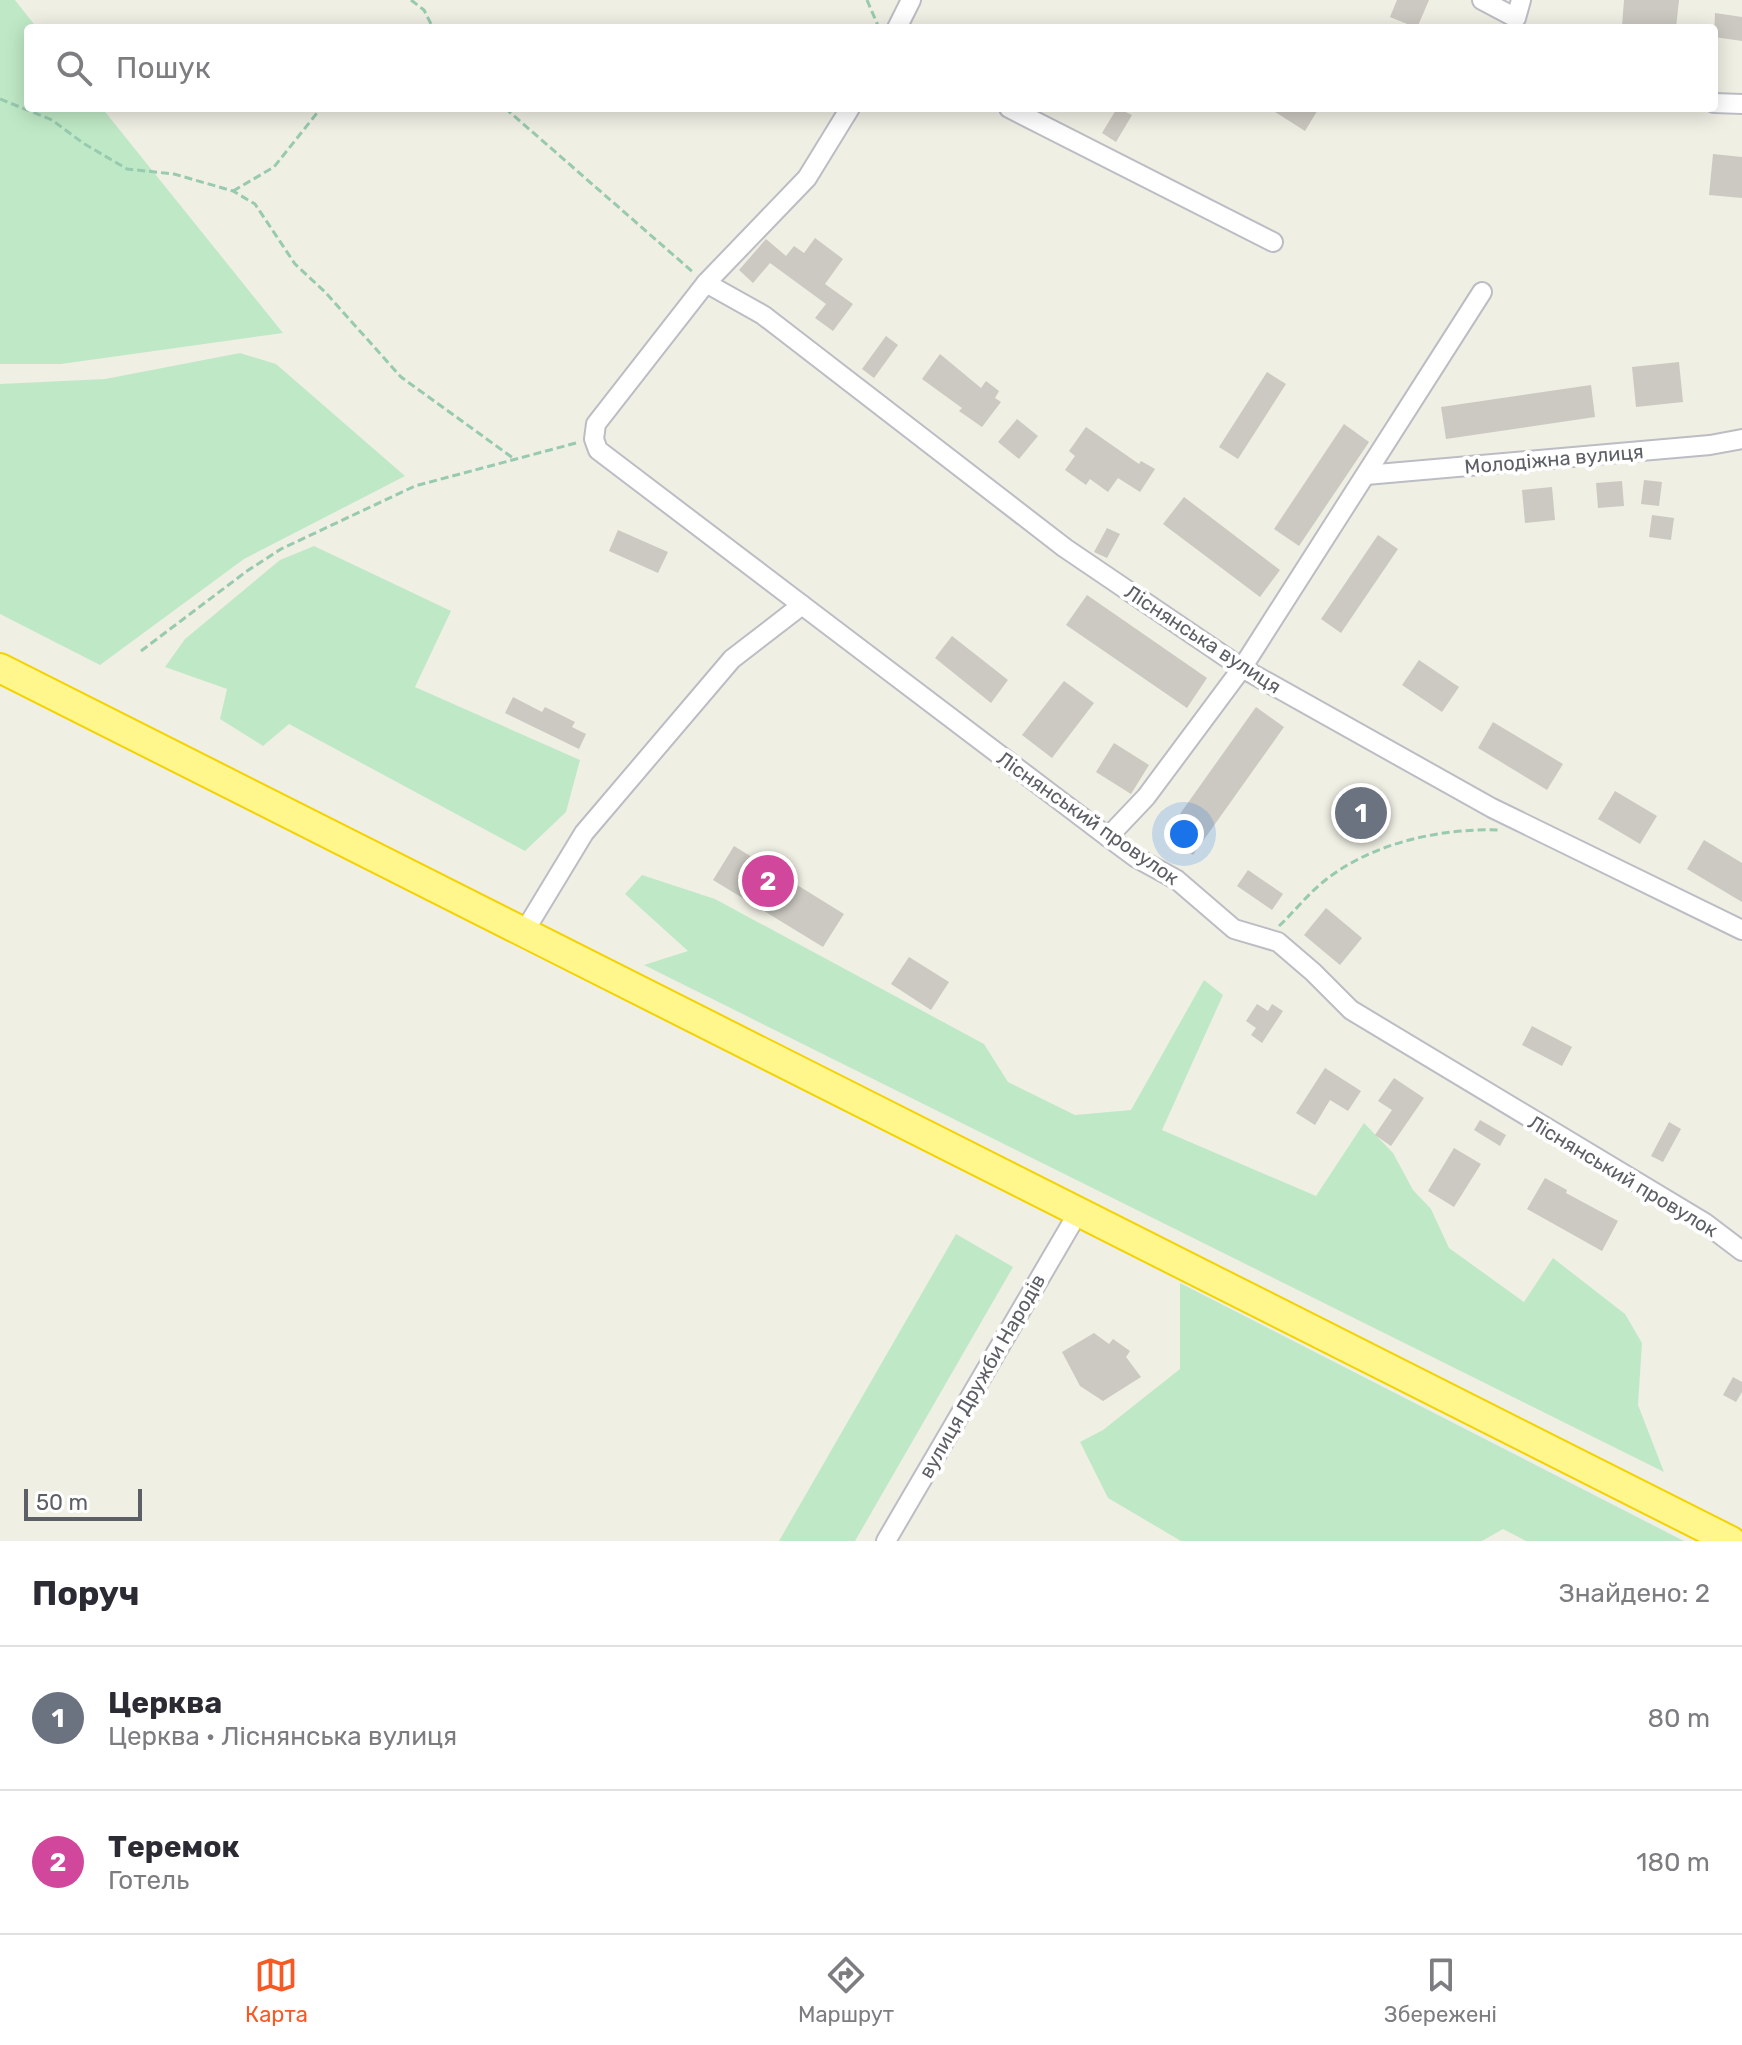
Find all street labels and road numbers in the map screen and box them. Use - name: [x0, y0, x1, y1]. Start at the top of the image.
- street label: Молодіжна вулиця: [1463, 439, 1645, 479]
- street label: Ліснянська вулиця: [1120, 579, 1286, 699]
- street label: Ліснянський провулок: [992, 746, 1184, 890]
- street label: Ліснянський провулок: [1524, 1110, 1722, 1242]
- street label: вулиця Дружби Народів: [914, 1270, 1050, 1482]

